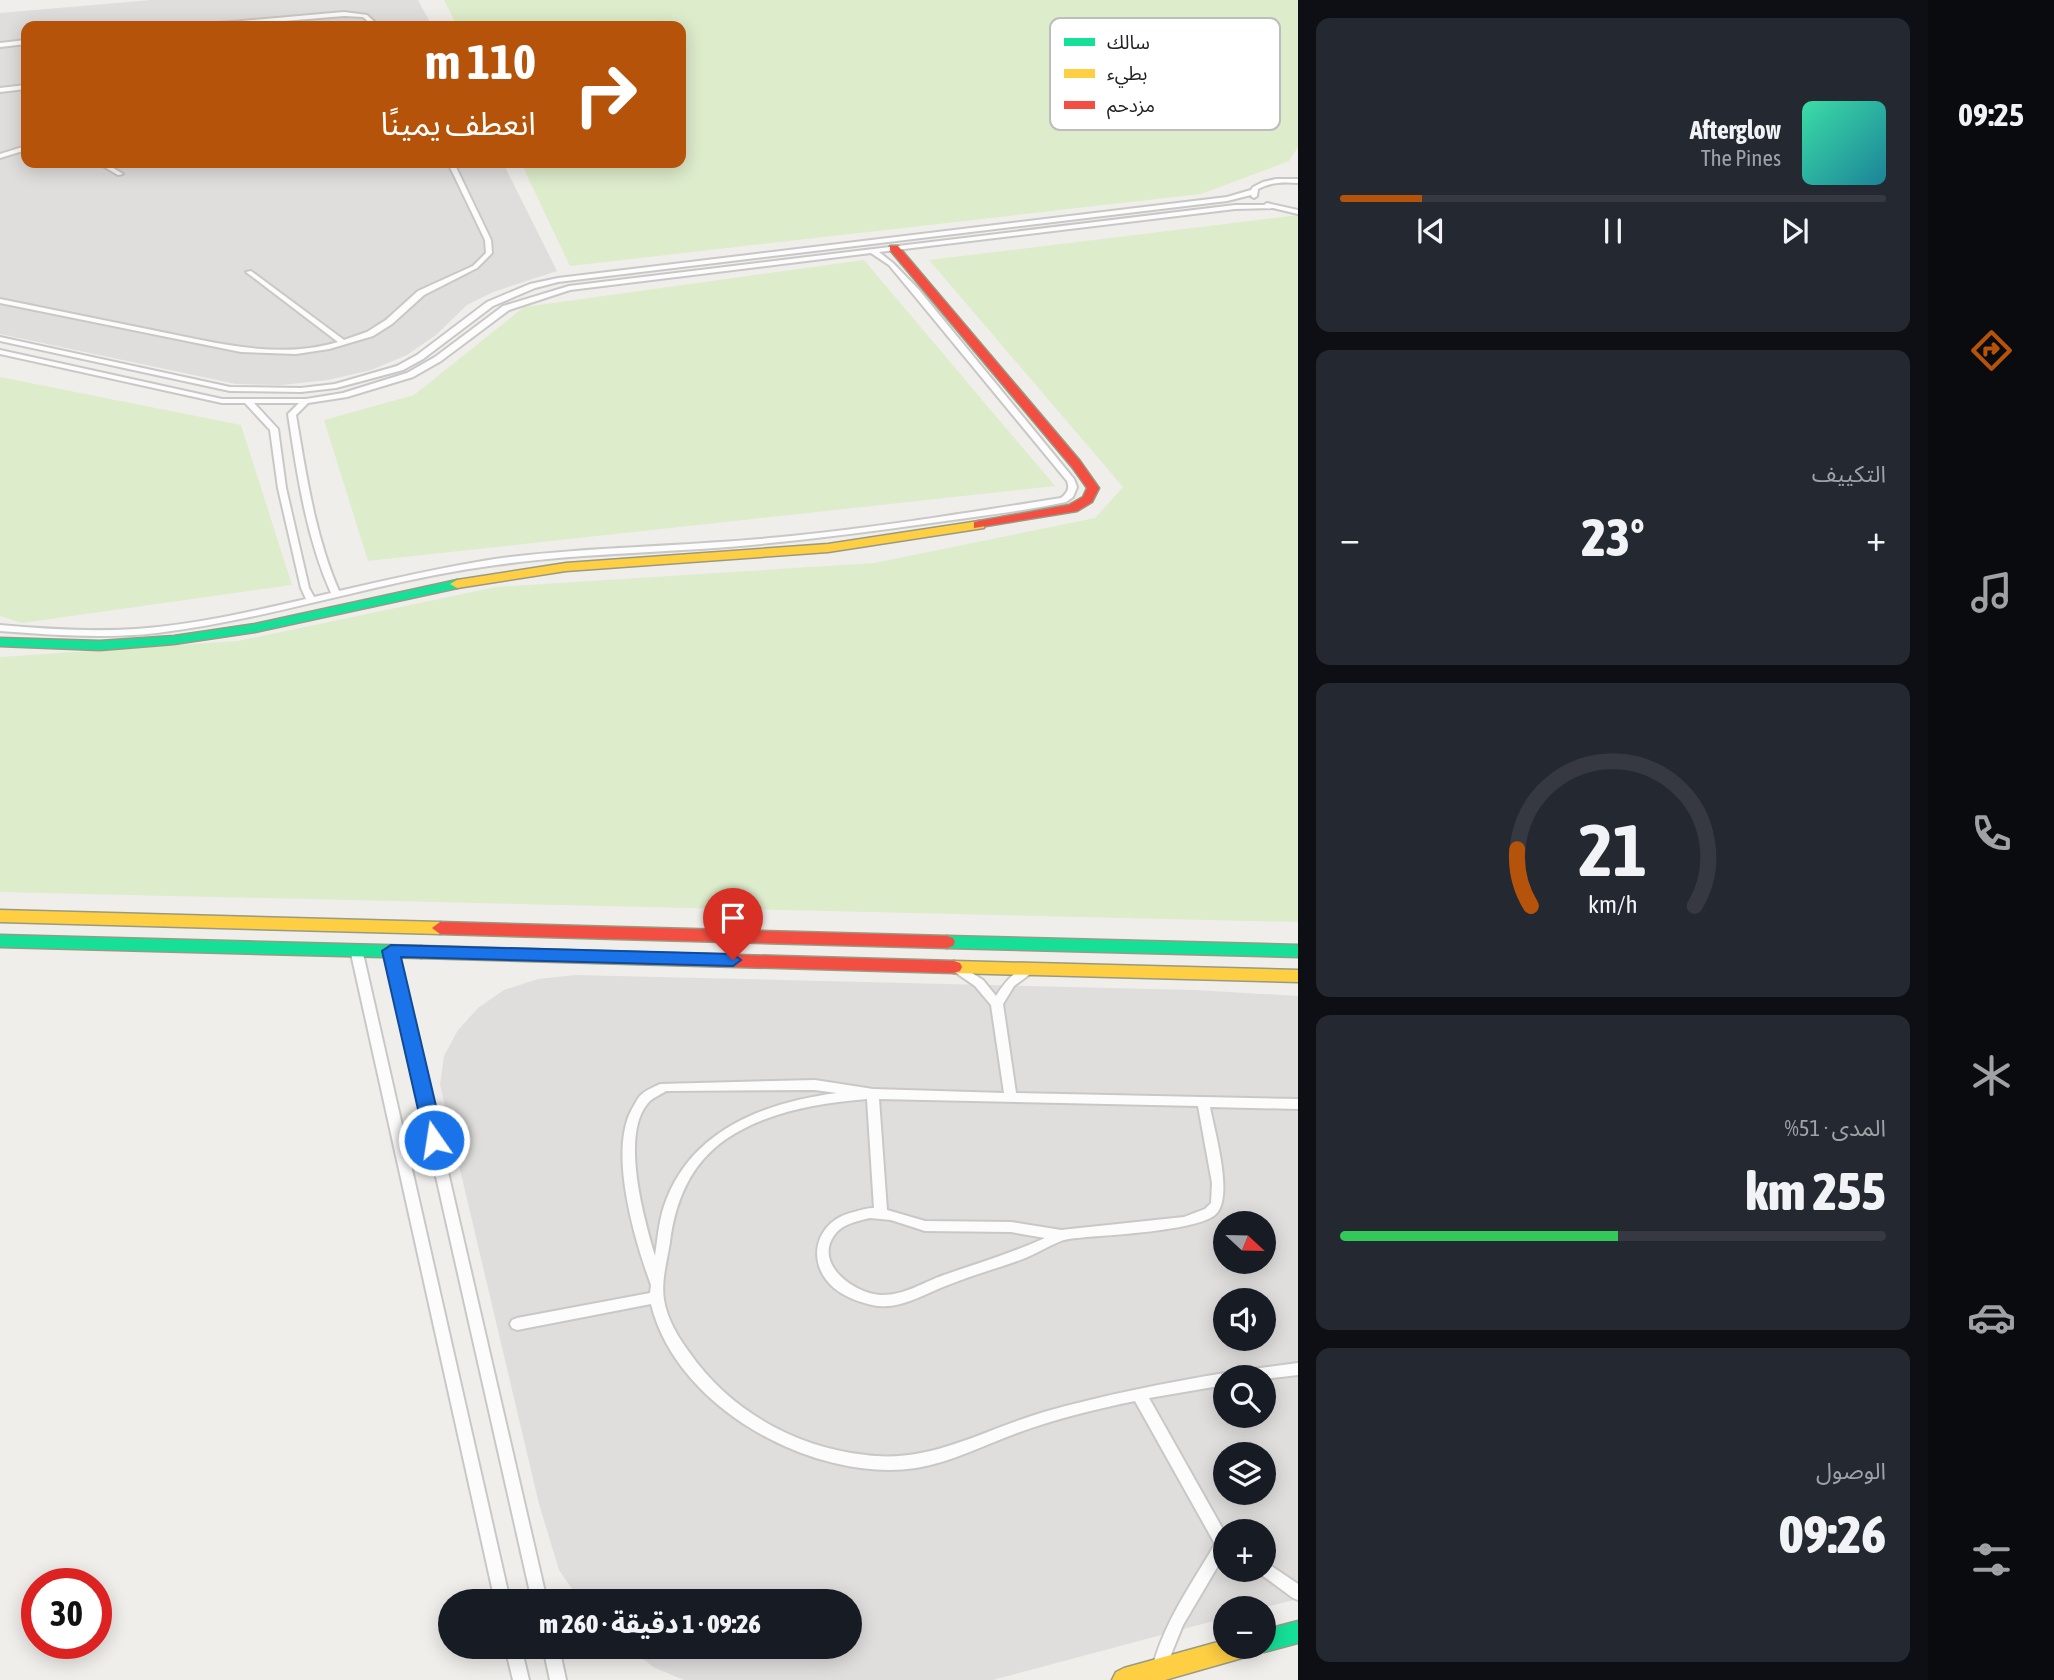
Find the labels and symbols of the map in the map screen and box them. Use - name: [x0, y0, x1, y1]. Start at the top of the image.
- legend: [1050, 18, 1280, 130]
- text: سالك: [1107, 31, 1150, 53]
- text: بطيء: [1107, 62, 1147, 88]
- text: مزدحم: [1107, 94, 1155, 120]
- pin: [703, 888, 763, 960]
- position arrow: [397, 1103, 471, 1177]
- north arrow: [1213, 1211, 1276, 1274]
- speed limit sign: 30: [21, 1568, 112, 1659]

